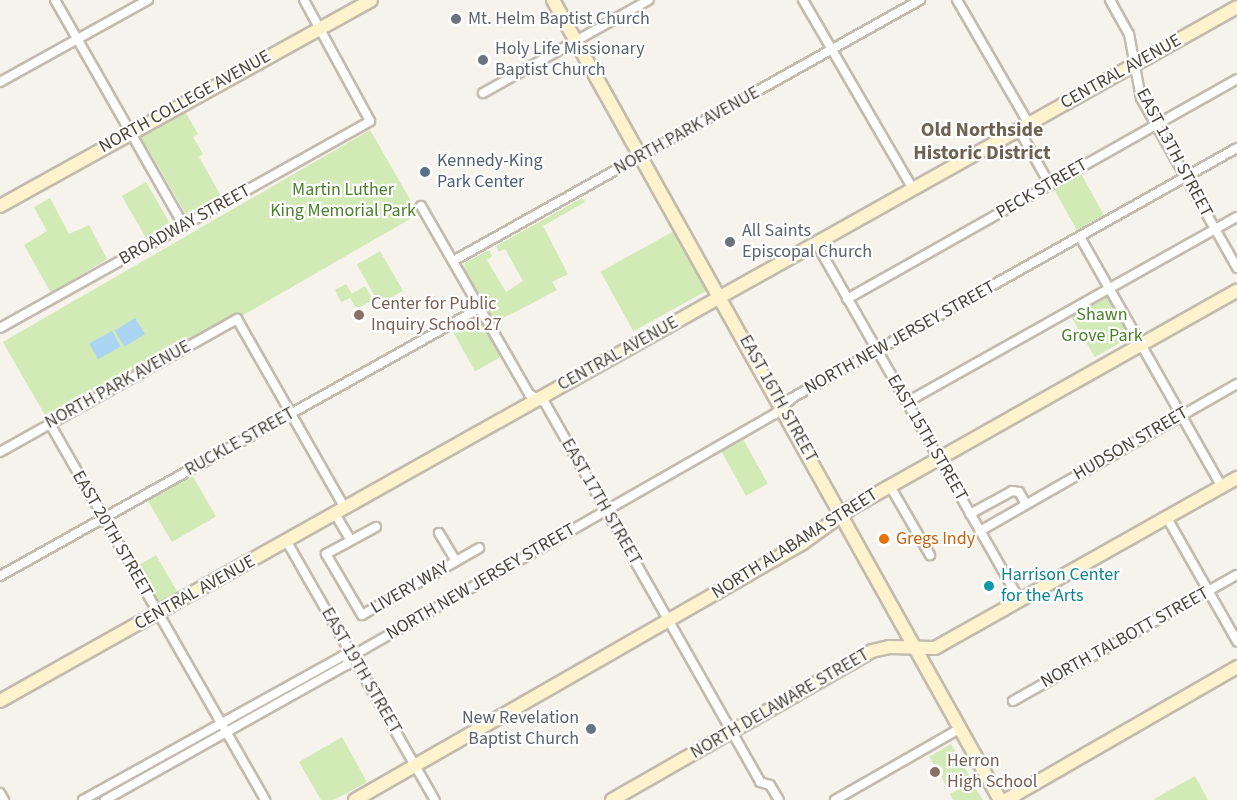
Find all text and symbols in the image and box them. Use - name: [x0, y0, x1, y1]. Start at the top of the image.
- place label: Mt. Helm Baptist Church: [468, 8, 650, 30]
- marker: Mt. Helm Baptist Church: [449, 12, 463, 26]
- street label: CENTRAL AVENUE: [1057, 30, 1185, 114]
- place label: Holy Life Missionary Baptist Church: [495, 39, 645, 82]
- street label: NORTH COLLEGE AVENUE: [96, 46, 274, 158]
- marker: Holy Life Missionary Baptist Church: [476, 53, 490, 67]
- street label: NORTH PARK AVENUE: [610, 82, 764, 180]
- street label: EAST 13TH STREET: [1131, 85, 1217, 221]
- district label: Old Northside Historic District: [913, 119, 1051, 166]
- place label: Kennedy-King Park Center: [437, 151, 543, 194]
- street label: PECK STREET: [993, 154, 1091, 224]
- marker: Kennedy-King Park Center: [418, 165, 432, 179]
- street label: BROADWAY STREET: [116, 180, 254, 270]
- park label: Martin Luther King Memorial Park: [270, 180, 416, 222]
- place label: All Saints Episcopal Church: [742, 221, 872, 264]
- marker: All Saints Episcopal Church: [723, 235, 737, 249]
- street label: NORTH NEW JERSEY STREET: [801, 277, 999, 399]
- place label: Center for Public Inquiry School 27: [371, 294, 502, 336]
- park label: Shawn Grove Park: [1061, 305, 1143, 348]
- marker: Center for Public Inquiry School 27: [352, 308, 366, 322]
- street label: CENTRAL AVENUE: [554, 312, 682, 396]
- street label: EAST 16TH STREET: [734, 331, 822, 467]
- street label: NORTH PARK AVENUE: [41, 336, 195, 434]
- street label: EAST 15TH STREET: [882, 371, 972, 505]
- street label: HUDSON STREET: [1070, 402, 1192, 486]
- street label: RUCKLE STREET: [181, 403, 299, 481]
- street label: EAST 17TH STREET: [556, 435, 646, 569]
- street label: EAST 20TH STREET: [67, 467, 157, 601]
- street label: NORTH ALABAMA STREET: [708, 484, 882, 604]
- street label: NORTH NEW JERSEY STREET: [383, 519, 579, 645]
- place label: Gregs Indy: [896, 528, 975, 550]
- marker: Gregs Indy: [877, 532, 891, 546]
- street label: CENTRAL AVENUE: [131, 551, 259, 635]
- street label: LIVERY WAY: [367, 557, 453, 619]
- place label: Harrison Center for the Arts: [1001, 565, 1120, 608]
- marker: Harrison Center for the Arts: [982, 579, 996, 593]
- street label: NORTH TALBOTT STREET: [1037, 583, 1213, 693]
- street label: EAST 19TH STREET: [316, 604, 406, 738]
- street label: NORTH DELAWARE STREET: [687, 644, 873, 764]
- place label: New Revelation Baptist Church: [462, 708, 579, 750]
- marker: New Revelation Baptist Church: [584, 722, 598, 736]
- place label: Herron High School: [947, 751, 1037, 794]
- marker: Herron High School: [928, 765, 942, 779]

